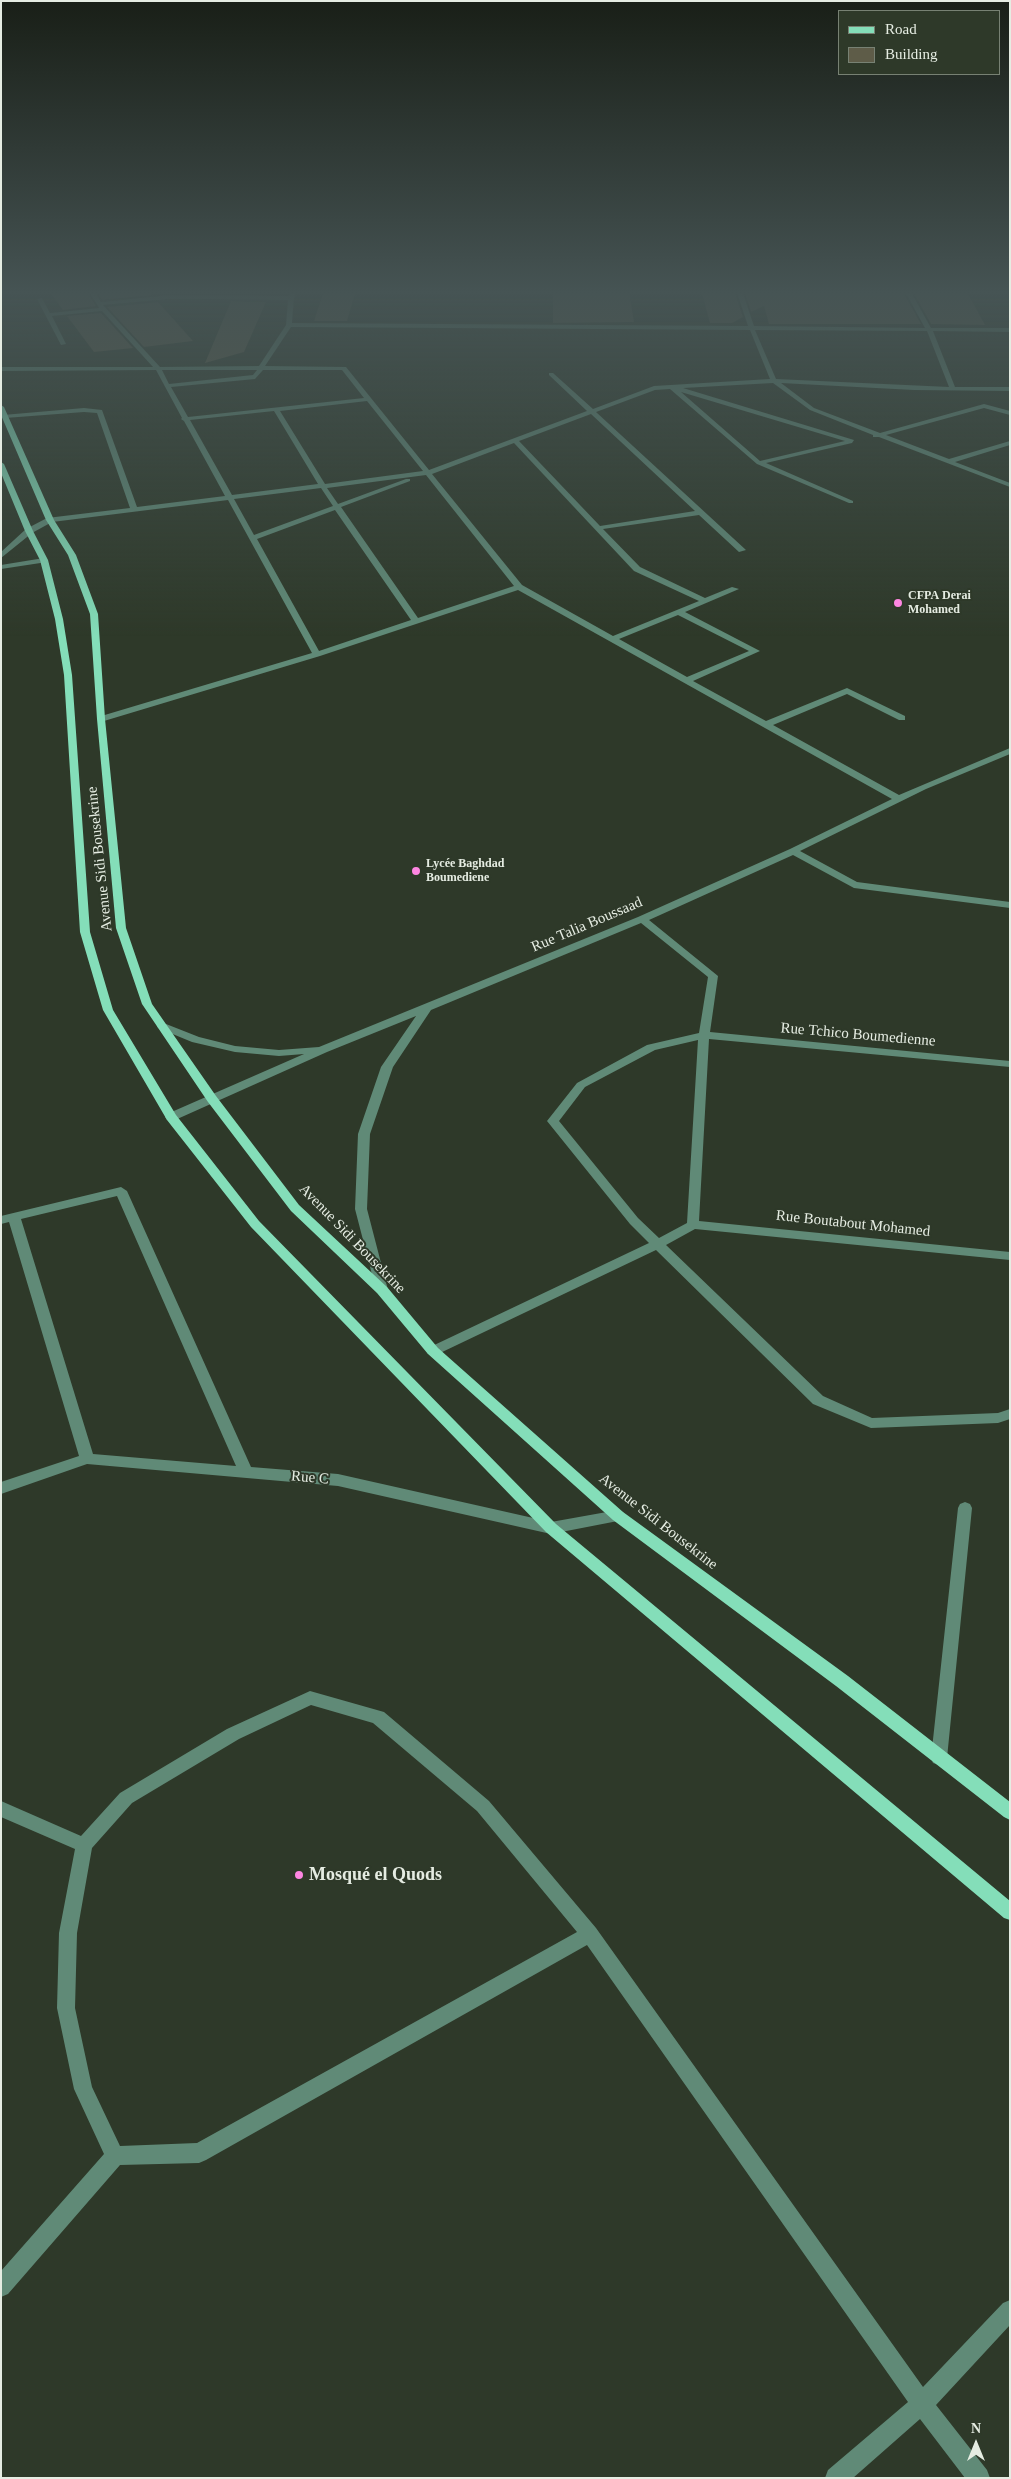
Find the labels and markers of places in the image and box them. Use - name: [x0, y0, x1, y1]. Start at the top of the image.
- place label: CFPA Derai Mohamed: [908, 589, 968, 617]
- marker: CFPA Derai Mohamed: [892, 597, 904, 609]
- place label: Lycée Baghdad Boumediene: [426, 857, 508, 885]
- marker: Lycée Baghdad Boumediene: [410, 865, 422, 877]
- place label: Mosqué el Quods: [309, 1864, 450, 1886]
- marker: Mosqué el Quods: [293, 1869, 305, 1881]

